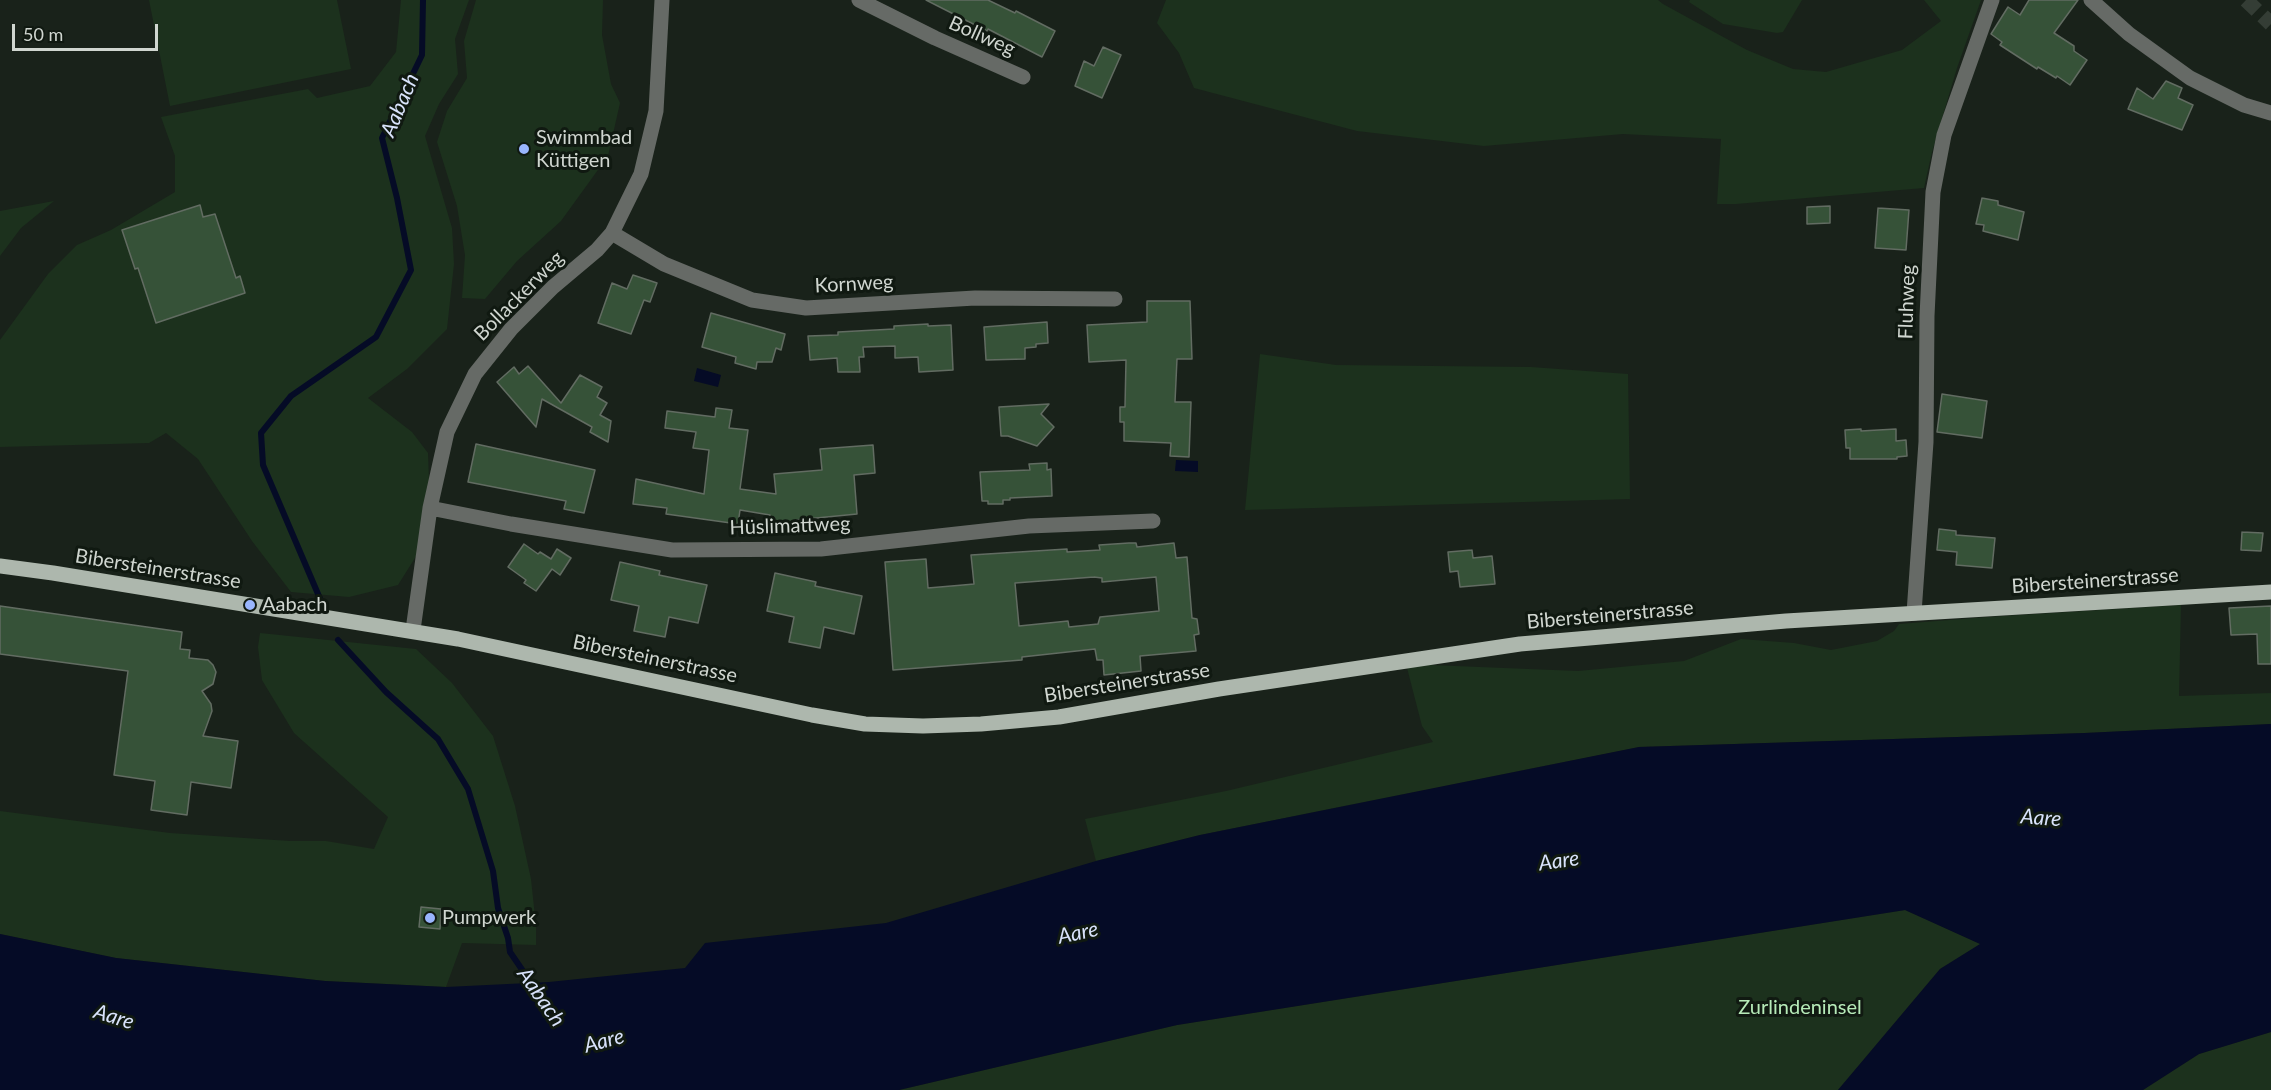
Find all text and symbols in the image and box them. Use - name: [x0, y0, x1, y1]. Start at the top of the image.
- street label: Bollweg: [945, 11, 1019, 61]
- scale bar: [15, 12, 160, 50]
- text: 50 m: [23, 23, 63, 45]
- water label: Aabach: [375, 70, 425, 140]
- place label: Swimmbad Küttigen: [536, 126, 632, 173]
- marker: Swimmbad Küttigen: [517, 142, 531, 156]
- street label: Bollackerweg: [469, 246, 569, 346]
- street label: Fluhweg: [1894, 264, 1920, 340]
- street label: Kornweg: [814, 270, 894, 298]
- street label: Hüslimattweg: [729, 512, 851, 540]
- street label: Bibersteinerstrasse: [73, 544, 243, 594]
- street label: Bibersteinerstrasse: [2011, 563, 2179, 599]
- place label: Aabach: [262, 593, 327, 617]
- street label: Bibersteinerstrasse: [1526, 596, 1694, 634]
- marker: Aabach: [243, 598, 257, 612]
- street label: Bibersteinerstrasse: [571, 630, 739, 688]
- street label: Bibersteinerstrasse: [1042, 658, 1212, 708]
- water label: Aare: [2020, 804, 2062, 832]
- water label: Aare: [1537, 846, 1581, 876]
- place label: Pumpwerk: [442, 906, 536, 930]
- marker: Pumpwerk: [423, 911, 437, 925]
- water label: Aare: [1056, 916, 1100, 950]
- water label: Aabach: [512, 963, 570, 1031]
- park label: Zurlindeninsel: [1738, 996, 1862, 1020]
- water label: Aare: [91, 999, 137, 1035]
- water label: Aare: [581, 1024, 627, 1058]

